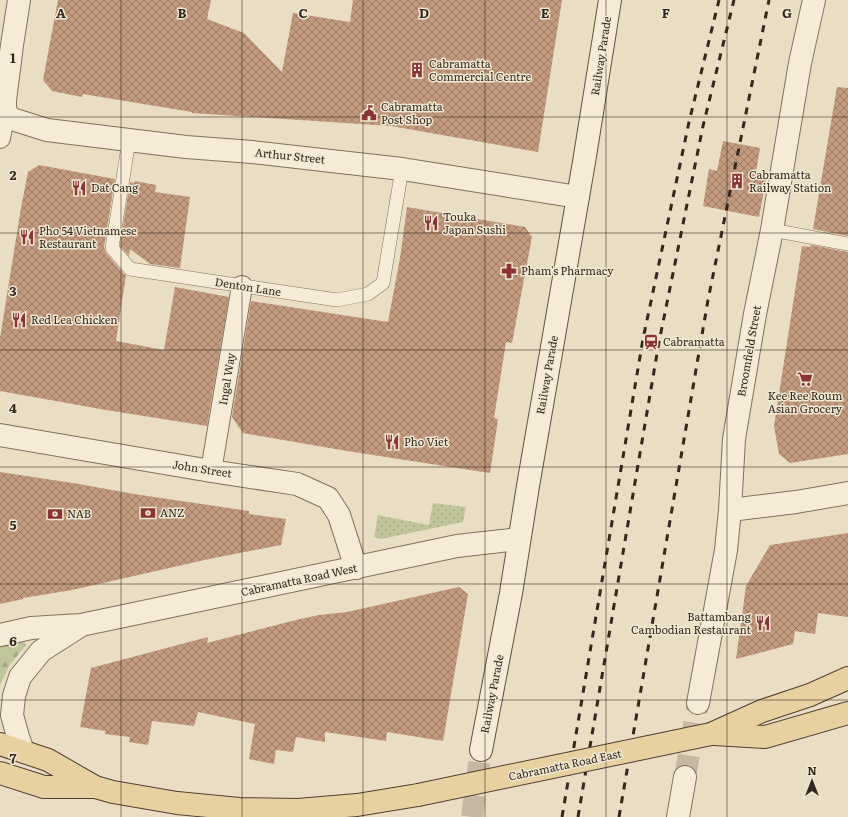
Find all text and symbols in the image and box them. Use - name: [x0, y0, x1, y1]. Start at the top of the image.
- text: A: [56, 3, 66, 22]
- text: B: [178, 3, 187, 22]
- text: C: [298, 3, 308, 22]
- text: D: [419, 3, 429, 22]
- text: E: [541, 3, 550, 22]
- text: F: [662, 3, 670, 22]
- text: G: [782, 3, 792, 22]
- street label: Railway Parade: [586, 15, 614, 97]
- text: 1: [10, 48, 16, 67]
- place label: Cabramatta Commercial Centre: [429, 55, 531, 84]
- building icon: Cabramatta Commercial Centre: [408, 61, 426, 79]
- place label: Cabramatta Post Shop: [381, 98, 443, 127]
- public building icon: Cabramatta Post Shop: [360, 104, 378, 122]
- street label: Arthur Street: [254, 143, 326, 167]
- text: 2: [10, 165, 17, 184]
- place label: Cabramatta Railway Station: [749, 166, 831, 195]
- building icon: Cabramatta Railway Station: [728, 172, 746, 190]
- restaurant icon: Dat Cang: [70, 179, 88, 197]
- place label: Dat Cang: [91, 179, 139, 195]
- place label: Touka Japan Sushi: [443, 208, 506, 237]
- restaurant icon: Touka Japan Sushi: [422, 214, 440, 232]
- place label: Pho 54 Vietnamese Restaurant: [39, 222, 137, 251]
- restaurant icon: Pho 54 Vietnamese Restaurant: [18, 228, 36, 246]
- pharmacy icon: Pham's Pharmacy: [500, 262, 518, 280]
- place label: Pham's Pharmacy: [521, 262, 614, 278]
- street label: Denton Lane: [214, 273, 283, 299]
- text: 3: [9, 281, 17, 300]
- street label: Broomfield Street: [732, 303, 764, 398]
- restaurant icon: Red Lea Chicken: [10, 311, 28, 329]
- place label: Red Lea Chicken: [31, 311, 118, 327]
- station icon: Cabramatta: [642, 333, 660, 351]
- place label: Cabramatta: [663, 333, 725, 349]
- street label: Railway Parade: [531, 334, 561, 416]
- street label: Ingal Way: [214, 351, 238, 406]
- supermarket icon: Kee Ree Roum Asian Grocery: [796, 370, 814, 388]
- place label: Kee Ree Roum Asian Grocery: [768, 387, 843, 416]
- text: 4: [9, 398, 17, 417]
- restaurant icon: Pho Viet: [383, 433, 401, 451]
- place label: Pho Viet: [404, 433, 449, 449]
- street label: John Street: [171, 455, 234, 481]
- bank icon: ANZ: [139, 504, 157, 522]
- place label: ANZ: [160, 504, 184, 520]
- bank icon: NAB: [46, 505, 64, 523]
- place label: NAB: [67, 505, 91, 521]
- text: 5: [9, 515, 17, 534]
- street label: Cabramatta Road West: [239, 559, 359, 599]
- place label: Battambang Cambodian Restaurant: [631, 608, 752, 637]
- restaurant icon: Battambang Cambodian Restaurant: [754, 614, 772, 632]
- text: 6: [9, 631, 17, 650]
- street label: Railway Parade: [476, 653, 507, 735]
- street label: Cabramatta Road East: [507, 744, 623, 784]
- text: 7: [9, 748, 17, 767]
- north arrow: [792, 761, 832, 801]
- text: N: [807, 762, 817, 778]

